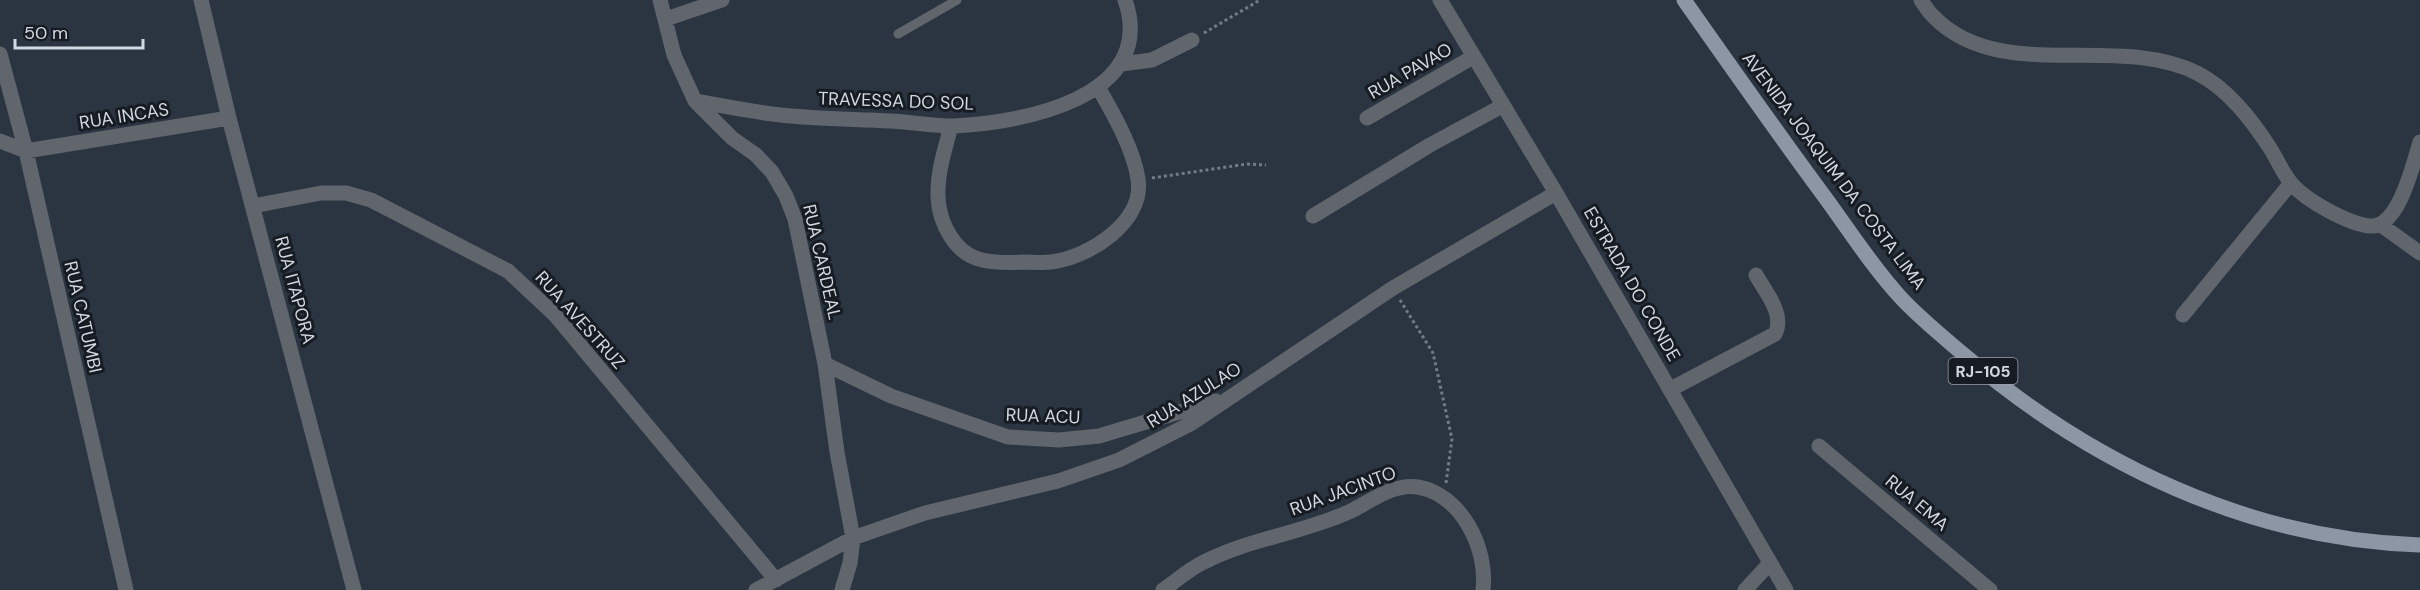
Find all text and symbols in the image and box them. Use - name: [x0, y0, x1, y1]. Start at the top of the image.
- scale bar: [15, 12, 142, 50]
- text: 50 m: [24, 21, 68, 45]
- street label: RUA PAVAO: [1364, 37, 1456, 105]
- street label: AVENIDA JOAQUIM DA COSTA LIMA: [1737, 47, 1931, 295]
- street label: TRAVESSA DO SOL: [818, 86, 974, 116]
- street label: RUA INCAS: [78, 97, 170, 135]
- street label: RUA CARDEAL: [797, 202, 847, 322]
- street label: ESTRADA DO CONDE: [1578, 203, 1686, 365]
- street label: RUA ITAPORA: [269, 234, 321, 347]
- street label: RUA CATUMBI: [58, 259, 108, 375]
- street label: RUA AVESTRUZ: [530, 266, 630, 374]
- street label: RUA AZULAO: [1142, 356, 1246, 433]
- road number: RJ-105: [1948, 358, 2018, 384]
- street label: RUA ACU: [1005, 403, 1081, 429]
- street label: RUA JACINTO: [1287, 461, 1399, 521]
- street label: RUA EMA: [1880, 469, 1954, 537]

